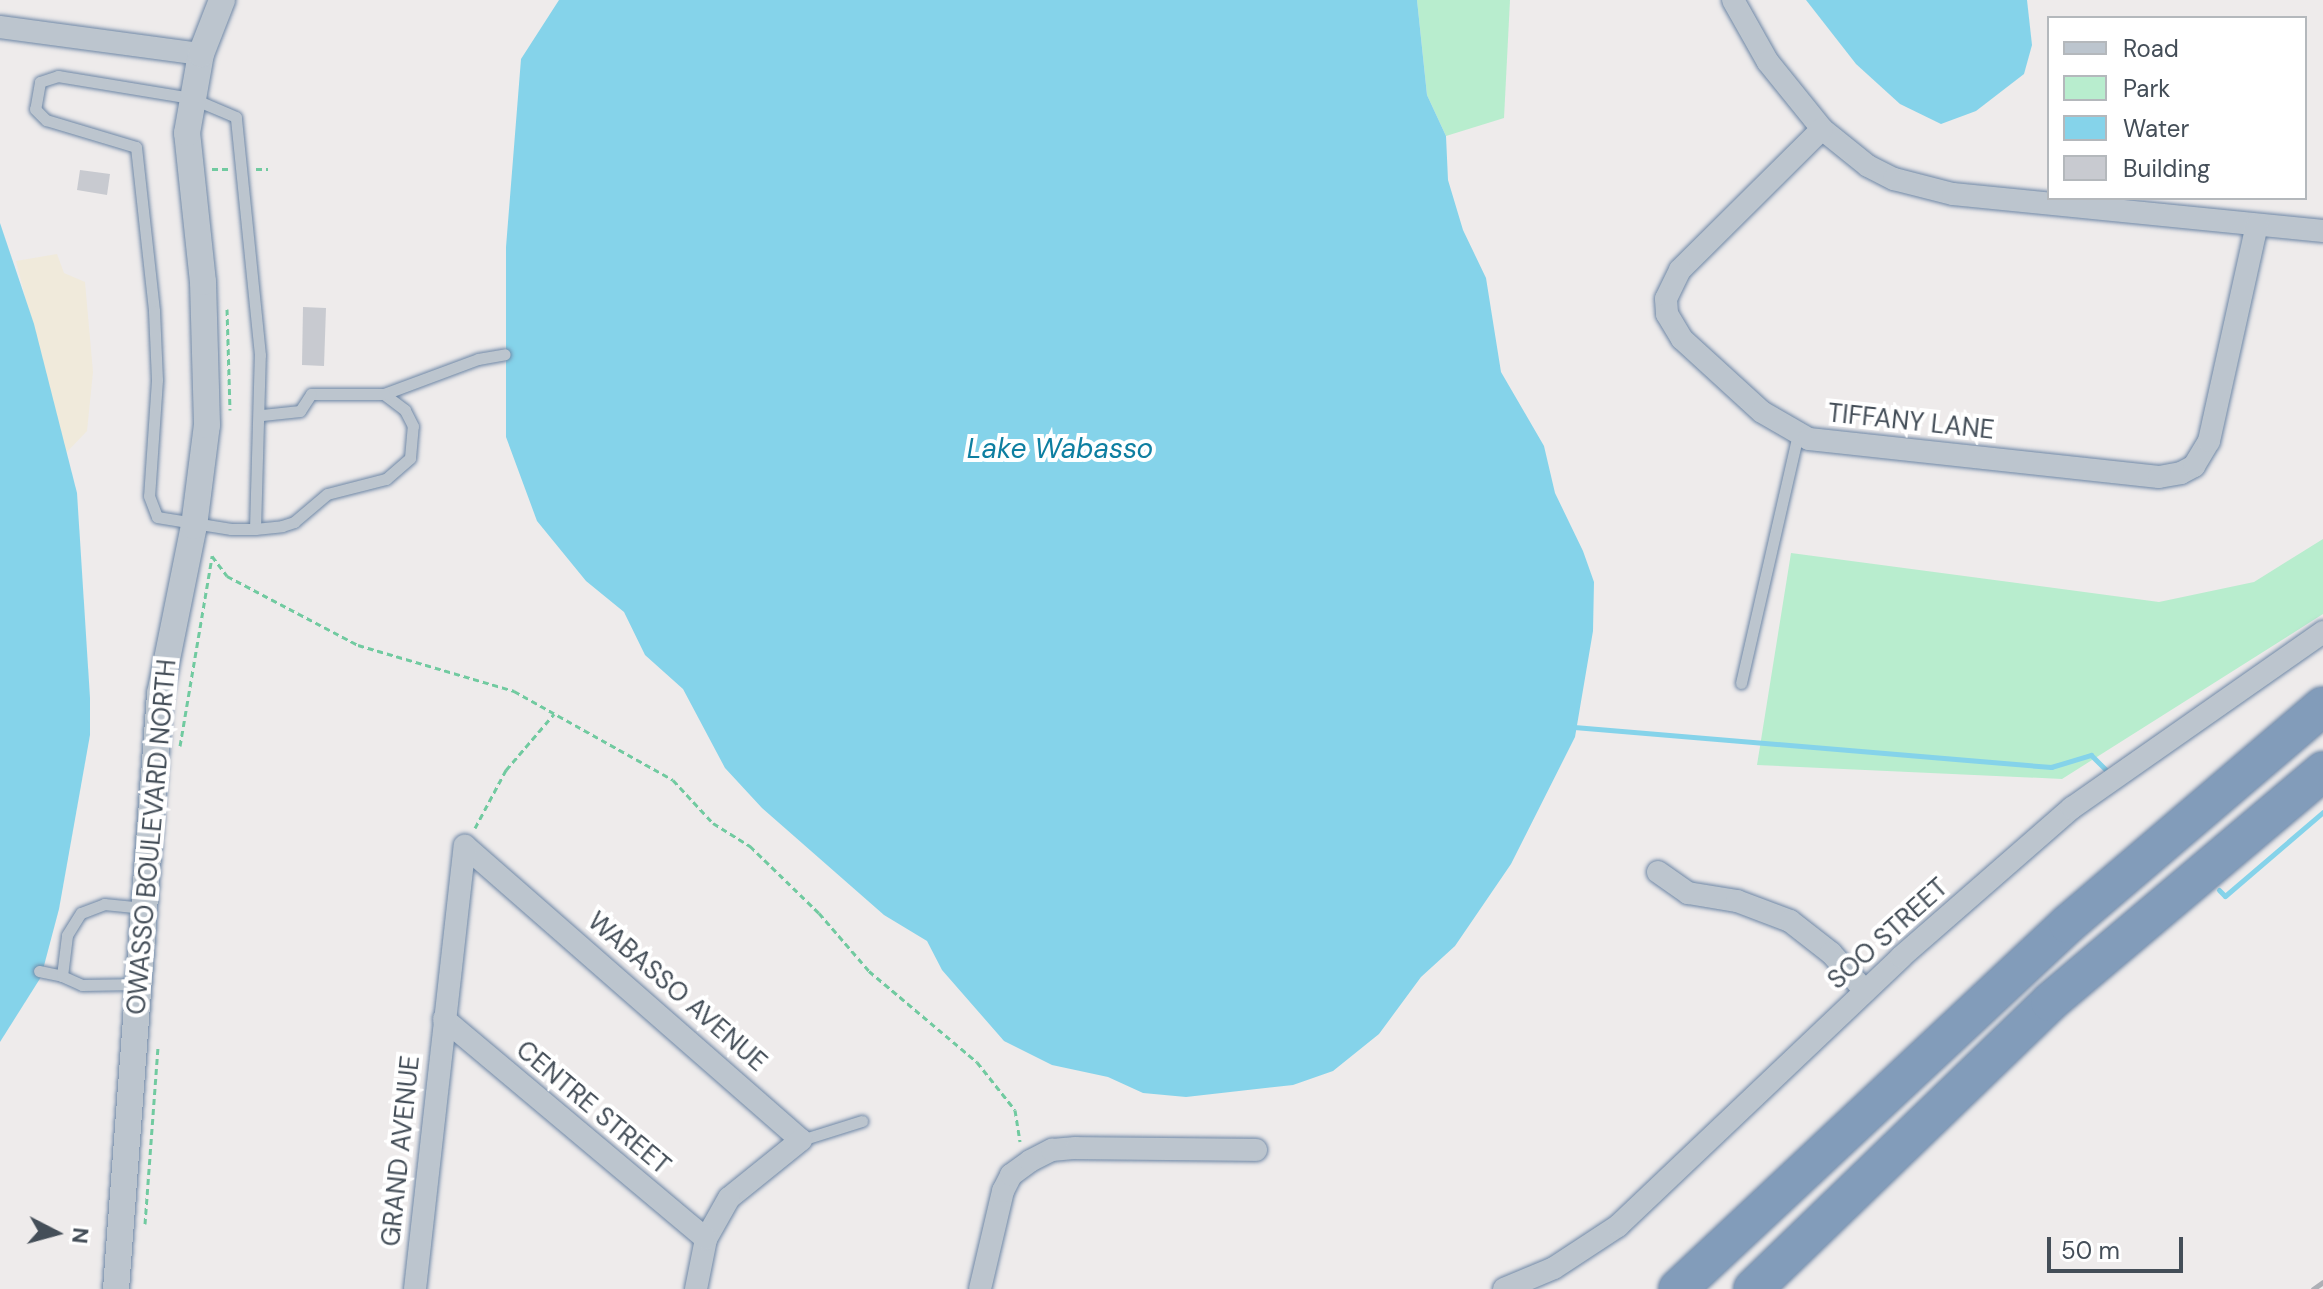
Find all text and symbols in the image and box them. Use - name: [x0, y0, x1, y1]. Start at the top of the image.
- legend: [2047, 16, 2307, 200]
- text: Road: [2123, 33, 2179, 64]
- text: Park: [2123, 73, 2170, 104]
- text: Water: [2123, 113, 2189, 144]
- text: Building: [2123, 153, 2210, 184]
- street label: TIFFANY LANE: [1826, 398, 1996, 446]
- water label: Lake Wabasso: [967, 432, 1153, 466]
- street label: OWASSO BOULEVARD NORTH: [121, 658, 183, 1016]
- street label: SOO STREET: [1821, 872, 1955, 996]
- street label: WABASSO AVENUE: [581, 906, 773, 1078]
- street label: CENTRE STREET: [510, 1034, 676, 1182]
- street label: GRAND AVENUE: [375, 1054, 427, 1248]
- north arrow: [16, 1193, 96, 1273]
- scale bar: [2051, 1221, 2187, 1271]
- text: N: [65, 1226, 96, 1245]
- text: 50 m: [2061, 1235, 2120, 1266]

